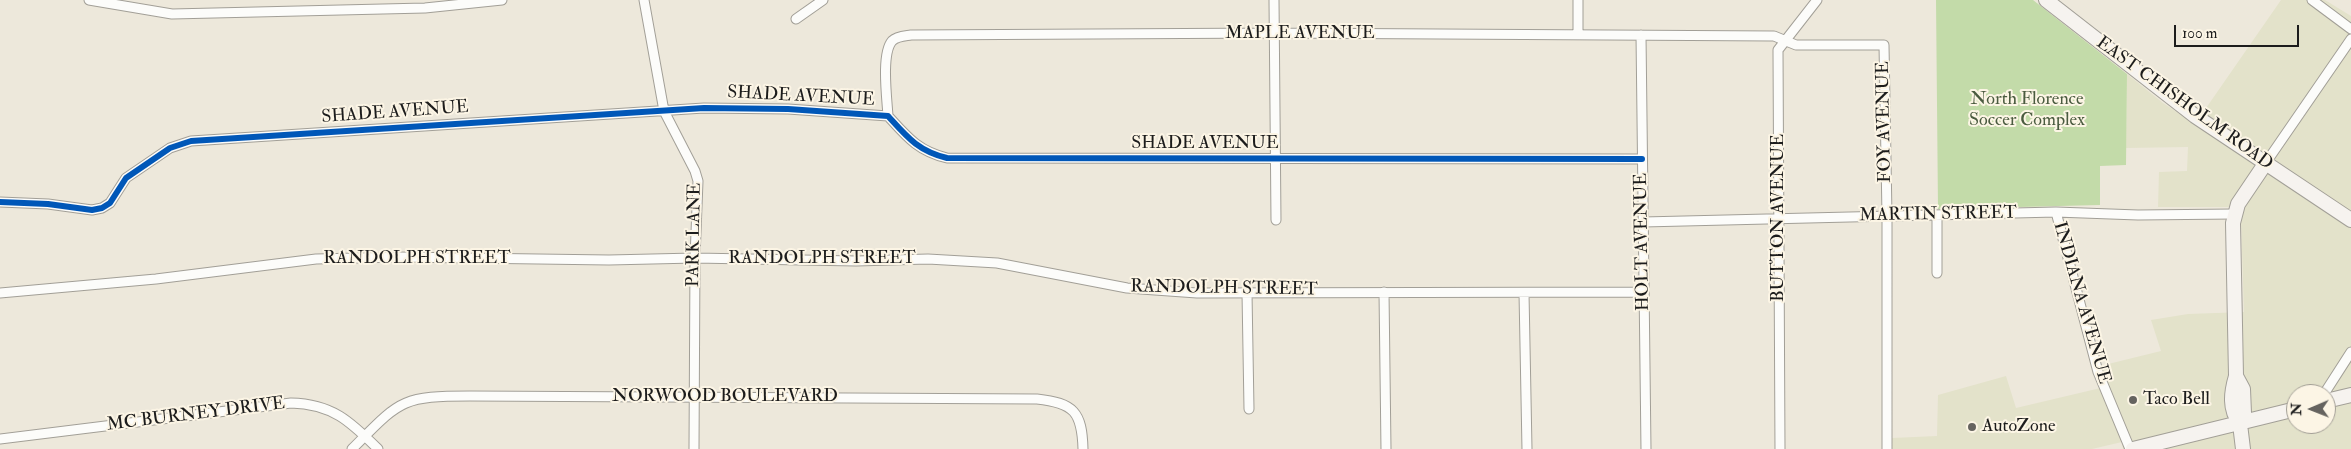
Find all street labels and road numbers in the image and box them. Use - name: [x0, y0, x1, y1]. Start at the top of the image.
- street label: MAPLE AVENUE: [1225, 23, 1375, 45]
- street label: EAST CHISHOLM ROAD: [2091, 33, 2277, 175]
- street label: FOY AVENUE: [1873, 61, 1897, 183]
- street label: SHADE AVENUE: [727, 82, 875, 112]
- street label: SHADE AVENUE: [321, 97, 469, 129]
- street label: SHADE AVENUE: [1131, 133, 1279, 155]
- street label: BUTTON AVENUE: [1768, 134, 1790, 302]
- street label: HOLT AVENUE: [1631, 173, 1655, 311]
- street label: PARK LANE: [683, 183, 707, 287]
- street label: MARTIN STREET: [1859, 203, 2017, 227]
- street label: INDIANA AVENUE: [2047, 219, 2115, 387]
- street label: RANDOLPH STREET: [323, 248, 511, 270]
- street label: RANDOLPH STREET: [728, 248, 916, 270]
- street label: RANDOLPH STREET: [1130, 277, 1318, 301]
- street label: NORWOOD BOULEVARD: [612, 386, 838, 408]
- street label: MC BURNEY DRIVE: [106, 393, 286, 437]

